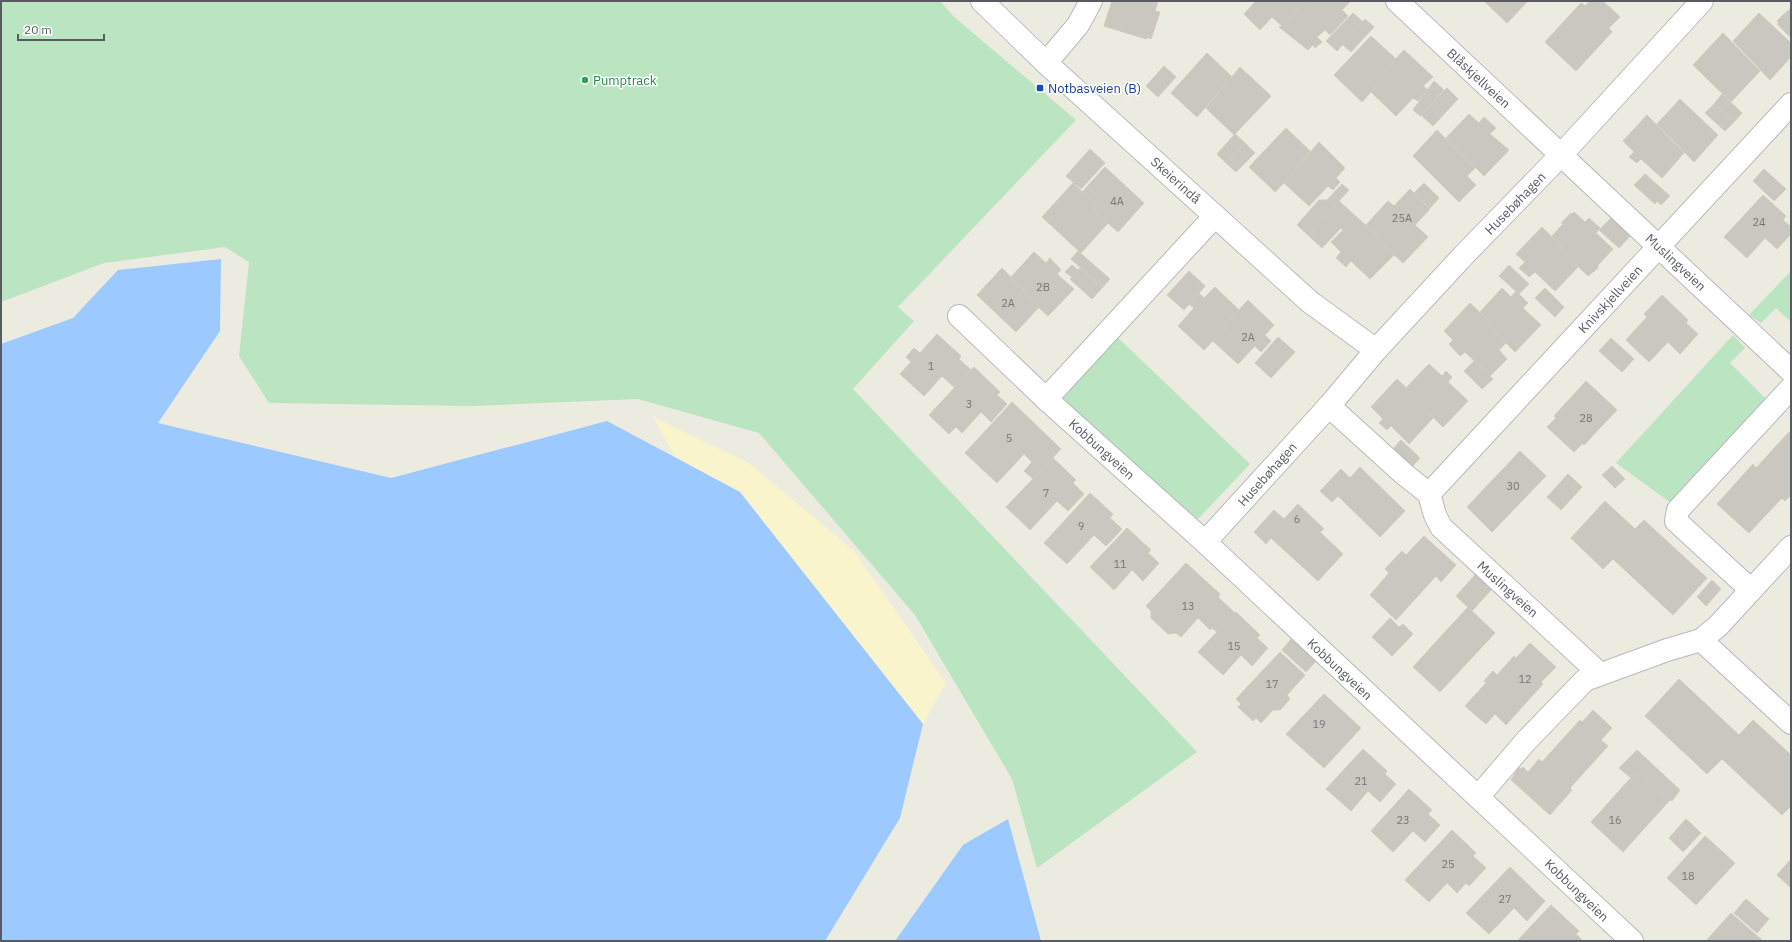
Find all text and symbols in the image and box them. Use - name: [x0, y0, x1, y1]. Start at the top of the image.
- scale bar: [18, 16, 104, 42]
- text: 20 m: [24, 22, 52, 37]
- street label: Blåskjellveien: [1443, 45, 1514, 112]
- place label: Pumptrack: [593, 72, 657, 89]
- marker: Pumptrack: [580, 75, 590, 85]
- place label: Notbasveien (B): [1048, 80, 1141, 97]
- marker: Notbasveien (B): [1035, 83, 1045, 93]
- street label: Skeierindå: [1147, 153, 1204, 207]
- street label: Husebøhagen: [1481, 168, 1549, 238]
- house number: 4A: [1110, 194, 1124, 208]
- house number: 25A: [1392, 211, 1412, 225]
- house number: 24: [1752, 215, 1766, 229]
- street label: Muslingveien: [1642, 230, 1709, 295]
- street label: Knivskjellveien: [1575, 262, 1646, 337]
- house number: 2B: [1036, 280, 1050, 294]
- house number: 2A: [1001, 296, 1015, 310]
- house number: 2A: [1241, 330, 1255, 344]
- house number: 1: [928, 359, 935, 373]
- house number: 3: [966, 397, 972, 411]
- house number: 28: [1579, 411, 1593, 425]
- street label: Kobbungveien: [1065, 415, 1138, 483]
- house number: 5: [1006, 431, 1012, 445]
- street label: Husebøhagen: [1234, 439, 1301, 510]
- house number: 30: [1506, 479, 1520, 493]
- house number: 7: [1043, 486, 1049, 500]
- house number: 6: [1294, 512, 1300, 526]
- house number: 9: [1078, 519, 1084, 533]
- house number: 11: [1113, 557, 1127, 571]
- street label: Muslingveien: [1474, 557, 1542, 621]
- house number: 13: [1181, 599, 1195, 613]
- street label: Kobbungveien: [1303, 635, 1376, 704]
- house number: 15: [1227, 639, 1241, 653]
- house number: 12: [1518, 672, 1532, 686]
- house number: 17: [1265, 677, 1279, 691]
- house number: 19: [1312, 717, 1326, 731]
- house number: 21: [1354, 774, 1368, 788]
- house number: 23: [1396, 813, 1410, 827]
- house number: 16: [1608, 813, 1622, 827]
- street label: Kobbungveien: [1541, 855, 1612, 925]
- house number: 25: [1441, 857, 1455, 871]
- house number: 18: [1681, 869, 1695, 883]
- house number: 27: [1498, 892, 1512, 906]

